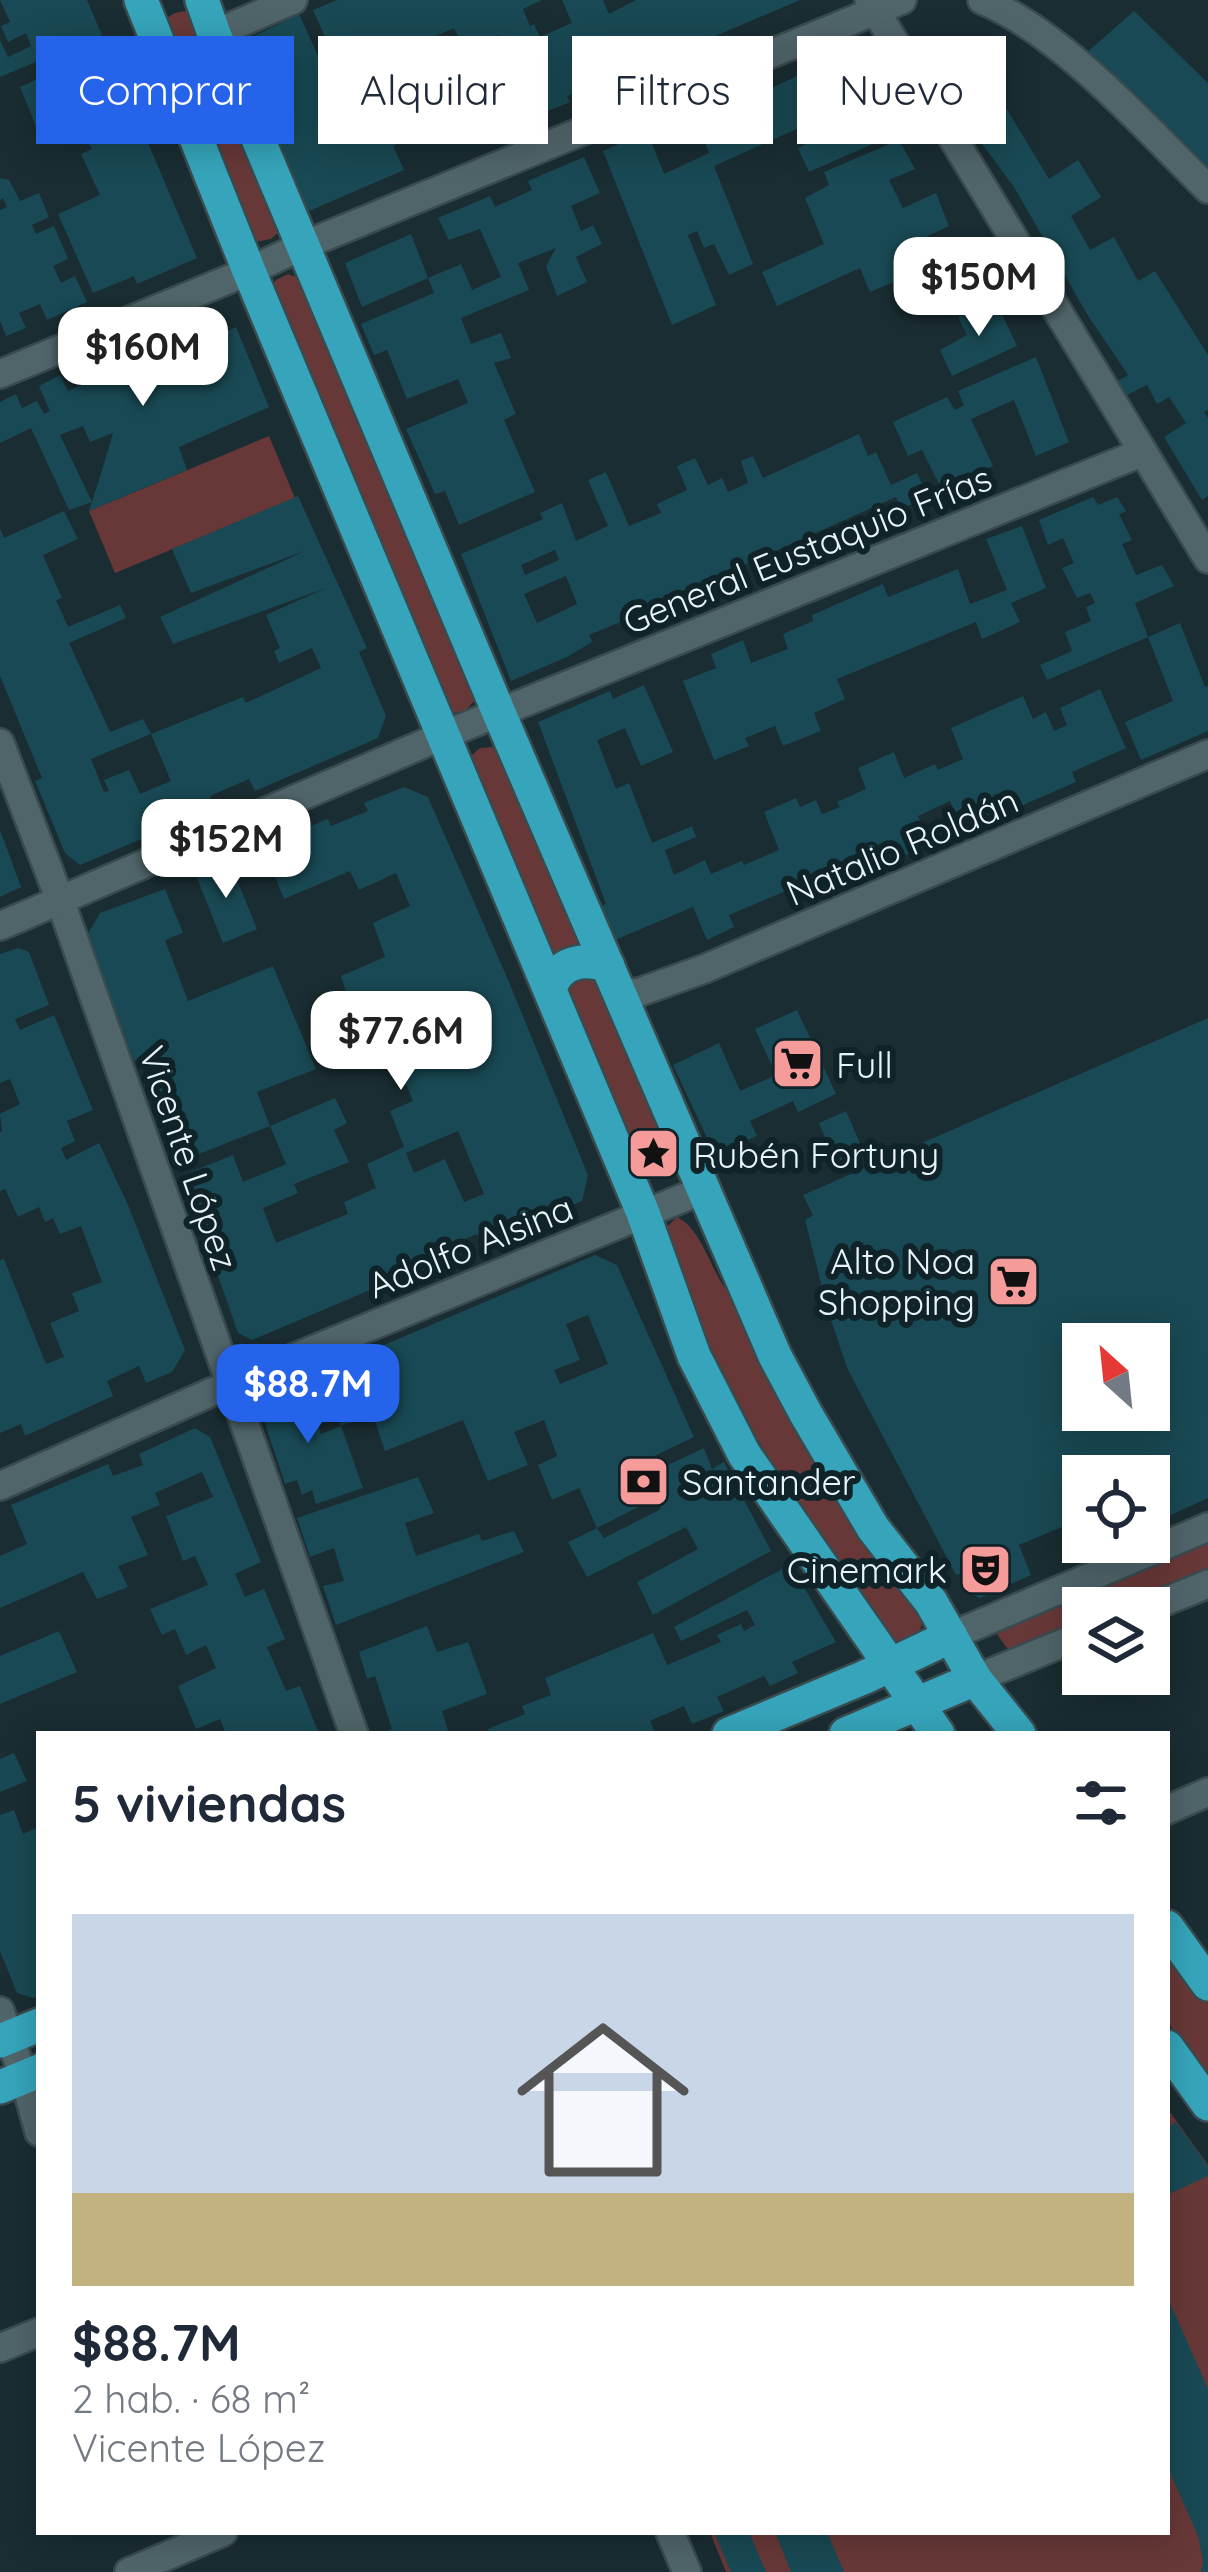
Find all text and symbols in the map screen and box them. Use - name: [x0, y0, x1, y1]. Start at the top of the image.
- chip: Comprar: [36, 36, 294, 144]
- chip: Alquilar: [318, 36, 548, 144]
- chip: Filtros: [572, 36, 773, 144]
- chip: Nuevo: [797, 36, 1006, 144]
- pin: $150M: [895, 237, 1063, 339]
- text: $150M: [921, 251, 1037, 300]
- pin: $160M: [59, 307, 227, 409]
- text: $160M: [85, 321, 201, 370]
- street label: General Eustaquio Frías: [616, 454, 998, 644]
- street label: Natalio Roldán: [779, 777, 1025, 915]
- pin: $152M: [142, 799, 310, 901]
- text: $152M: [168, 813, 284, 862]
- pin: $77.6M: [303, 991, 499, 1093]
- text: $77.6M: [338, 1005, 464, 1054]
- supermarket icon: Full: [769, 1036, 825, 1092]
- street label: Vicente López: [130, 1040, 248, 1276]
- place label: Full: [836, 1042, 893, 1087]
- place icon: Rubén Fortuny: [626, 1126, 682, 1182]
- place label: Rubén Fortuny: [693, 1132, 939, 1177]
- street label: Adolfo Alsina: [361, 1184, 579, 1308]
- place label: Alto Noa Shopping: [818, 1238, 975, 1324]
- supermarket icon: Alto Noa Shopping: [986, 1253, 1042, 1309]
- north arrow: [1062, 1323, 1170, 1431]
- map controls: [1062, 1323, 1170, 1695]
- pin: $88.7M: [210, 1344, 406, 1446]
- text: $88.7M: [243, 1358, 373, 1407]
- bank icon: Santander: [615, 1453, 671, 1509]
- button: locate: [1062, 1455, 1170, 1563]
- place label: Santander: [682, 1459, 856, 1504]
- theatre icon: Cinemark: [958, 1541, 1014, 1597]
- place label: Cinemark: [787, 1547, 947, 1592]
- button: layers: [1062, 1587, 1170, 1695]
- icon: filters: [1068, 1770, 1134, 1836]
- text: 5 viviendas: [72, 1771, 346, 1835]
- icon: home: [495, 1992, 711, 2208]
- text: $88.7M: [72, 2310, 241, 2374]
- text: 2 hab. · 68 m²: [72, 2374, 310, 2423]
- text: Vicente López: [72, 2423, 325, 2472]

